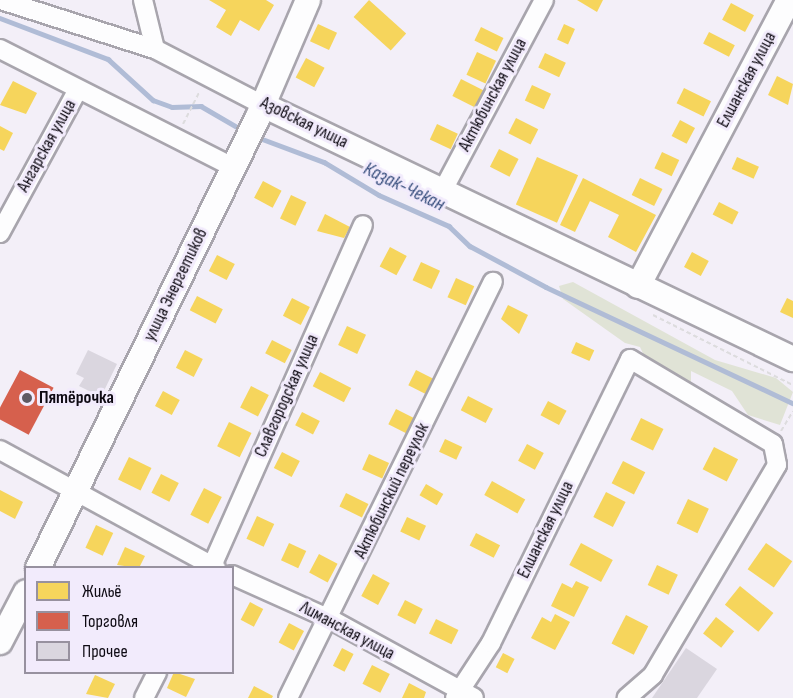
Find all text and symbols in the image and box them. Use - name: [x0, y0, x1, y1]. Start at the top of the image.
- street label: Елшанская улица: [713, 28, 781, 132]
- street label: Актюбинская улица: [454, 35, 532, 155]
- street label: Азовская улица: [257, 92, 351, 154]
- street label: Ангарская улица: [13, 96, 81, 196]
- water label: Казак-Чекан: [359, 157, 449, 217]
- street label: улица Энергетиков: [139, 225, 213, 345]
- street label: Славгородская улица: [250, 331, 324, 461]
- place label: Пятёрочка: [39, 387, 114, 409]
- marker: Пятёрочка: [20, 391, 34, 405]
- street label: Актюбинский переулок: [350, 420, 434, 562]
- street label: Елшанская улица: [513, 478, 579, 582]
- legend: [24, 566, 234, 674]
- text: Жильё: [82, 581, 122, 602]
- street label: Лиманская улица: [296, 597, 398, 665]
- text: Торговля: [82, 611, 138, 632]
- text: Прочее: [82, 641, 128, 662]

